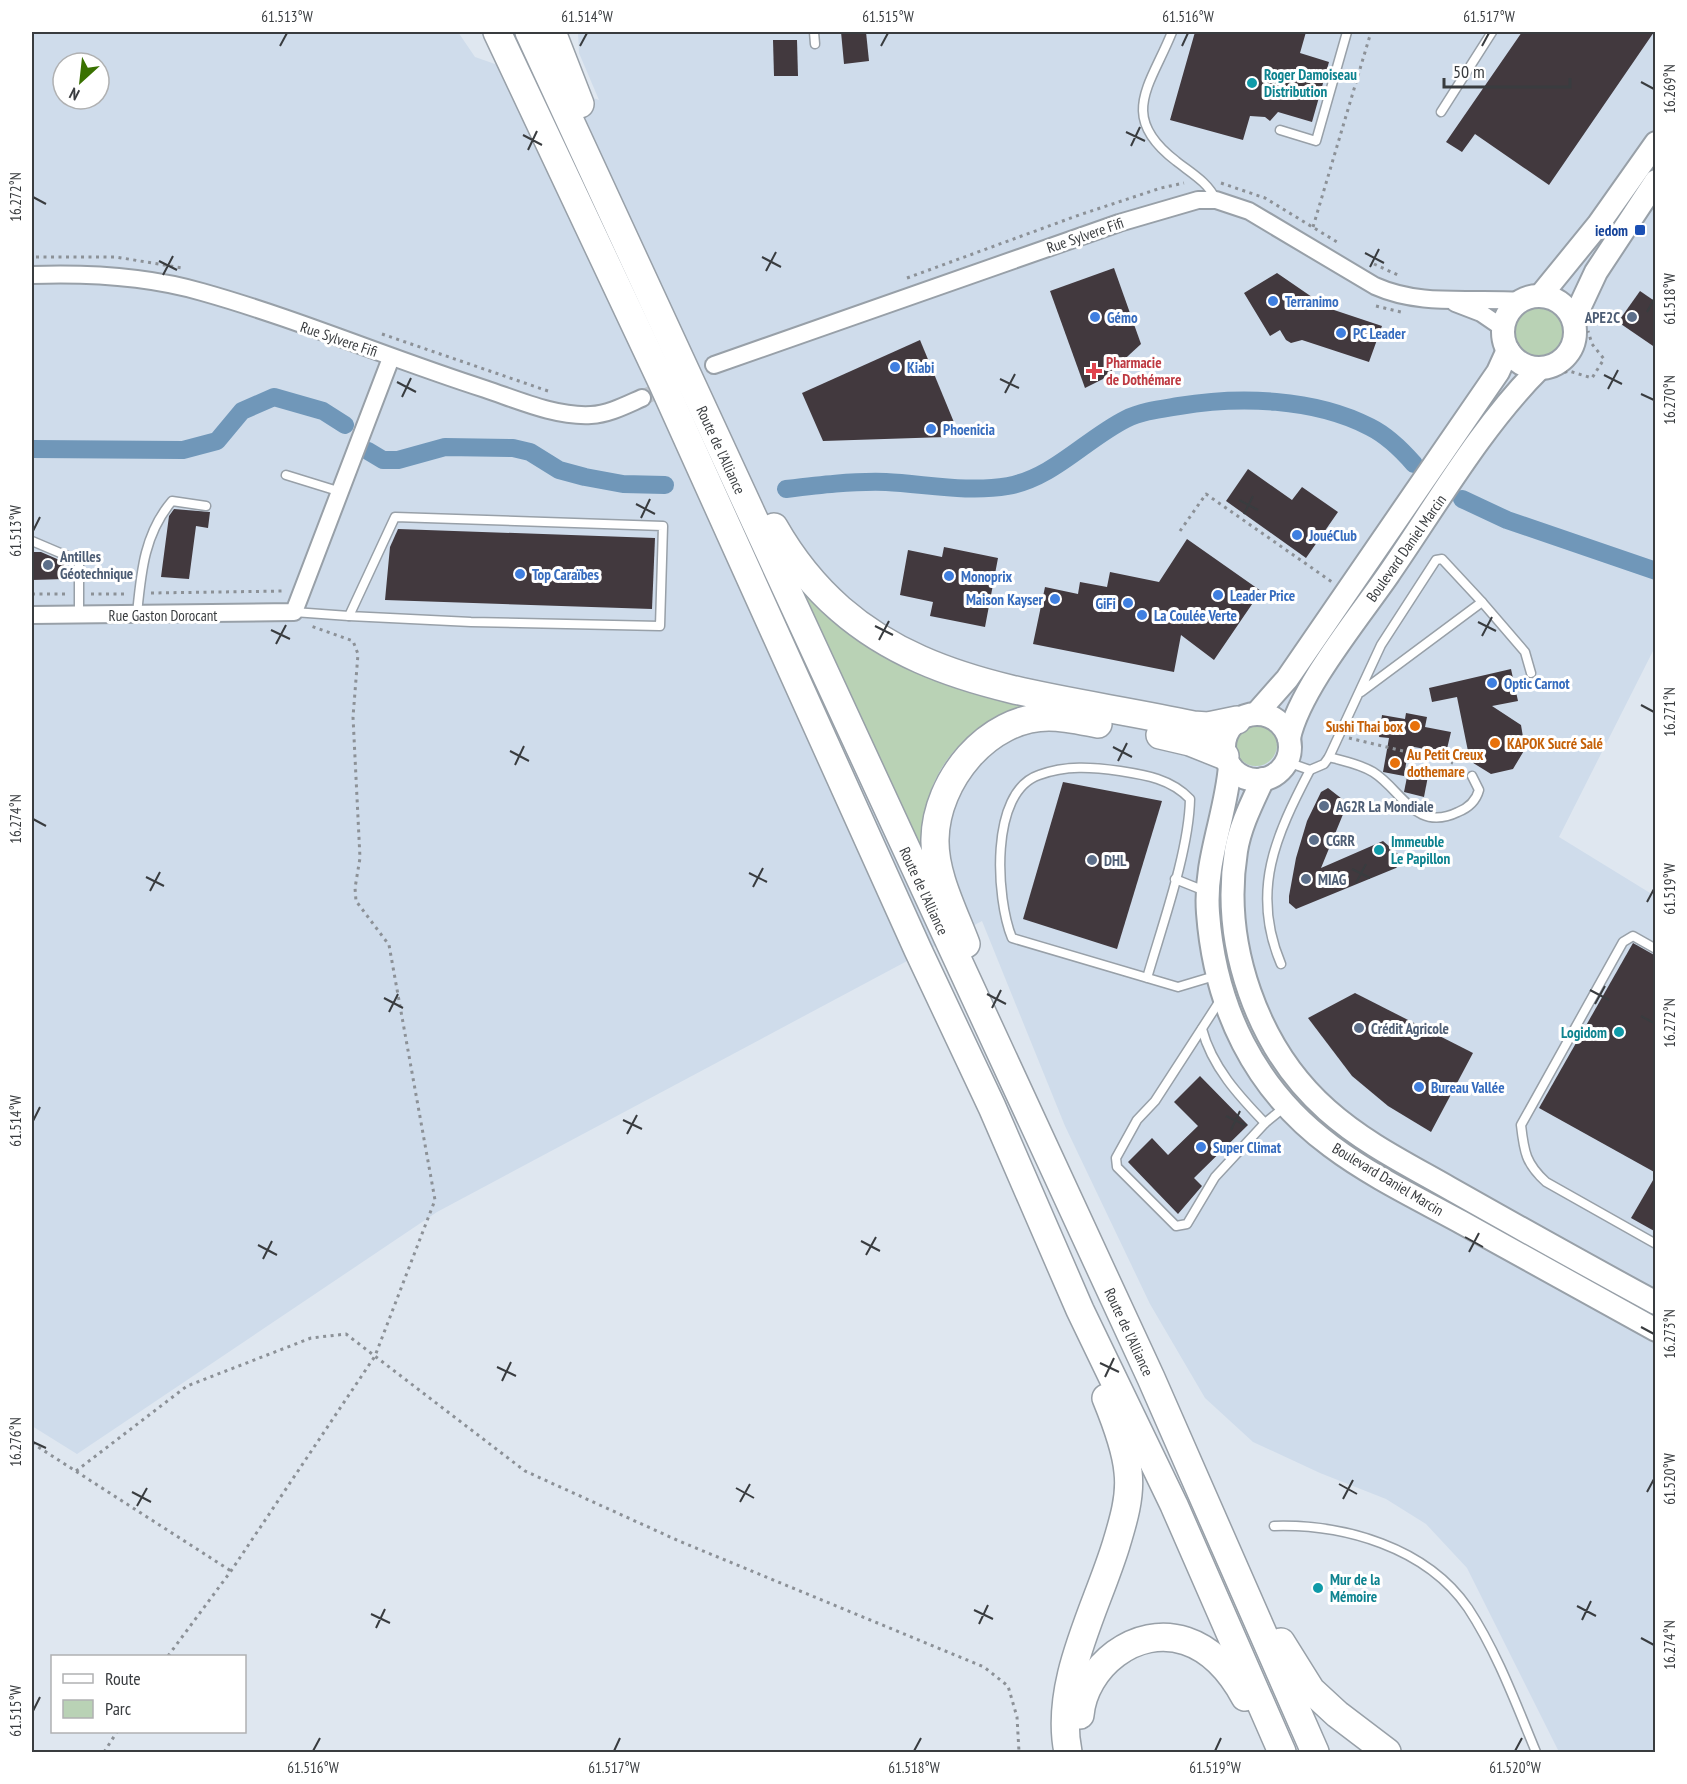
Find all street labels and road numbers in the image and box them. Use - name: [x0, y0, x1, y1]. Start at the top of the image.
- street label: Rue Sylvere Fifi: [1044, 213, 1126, 257]
- street label: Rue Sylvere Fifi: [298, 317, 380, 361]
- street label: Route de l'Alliance: [692, 403, 750, 497]
- street label: Boulevard Daniel Marcin: [1362, 491, 1450, 605]
- street label: Rue Gaston Dorocant: [109, 606, 217, 625]
- street label: Route de l'Alliance: [895, 844, 953, 938]
- street label: Boulevard Daniel Marcin: [1329, 1138, 1447, 1220]
- street label: Route de l'Alliance: [1100, 1285, 1158, 1379]

